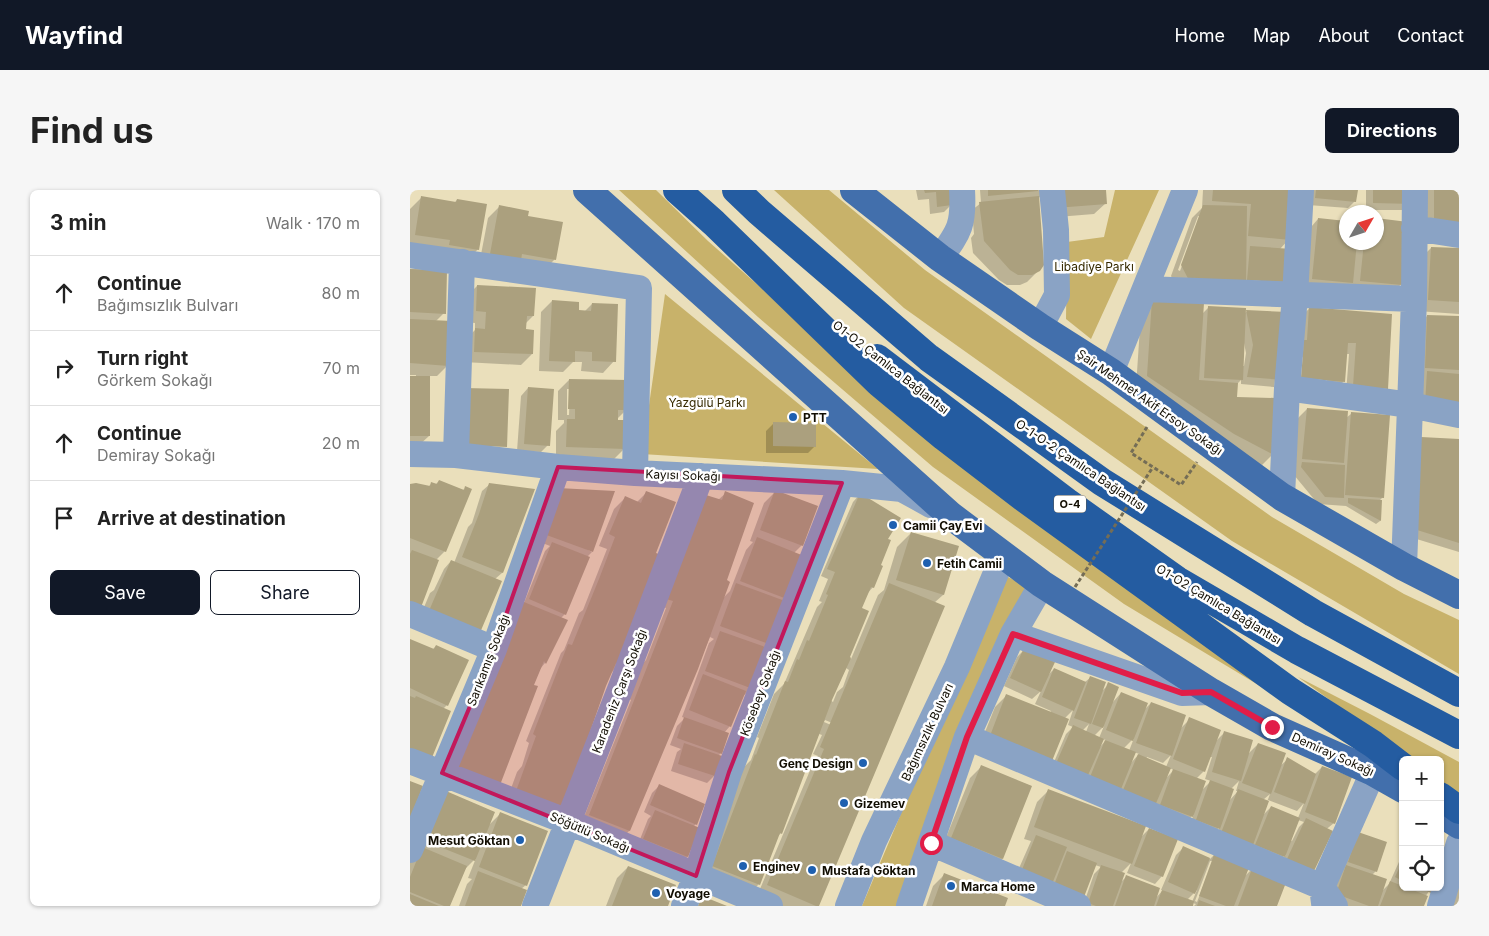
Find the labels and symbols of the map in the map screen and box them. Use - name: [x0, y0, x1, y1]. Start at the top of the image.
- north arrow: [1339, 205, 1384, 250]
- park label: Libadiye Parkı: [1054, 259, 1134, 274]
- street label: O1-O2 Çamlıca Bağlantısı: [830, 317, 952, 417]
- street label: Şair Mehmet Akif Ersoy Sokağı: [1074, 346, 1226, 458]
- park label: Yazgülü Parkı: [669, 395, 745, 410]
- place label: PTT: [803, 410, 827, 425]
- marker: PTT: [787, 411, 799, 423]
- street label: O-1-O-2 Çamlıca Bağlantısı: [1013, 416, 1149, 514]
- street label: Kayısı Sokağı: [645, 466, 721, 484]
- road number: O-4: [1054, 496, 1086, 512]
- place label: Camii Çay Evi: [903, 518, 983, 533]
- marker: Camii Çay Evi: [887, 519, 899, 531]
- place label: Fetih Camii: [937, 556, 1002, 571]
- marker: Fetih Camii: [921, 557, 933, 569]
- street label: O1-O2 Çamlıca Bağlantısı: [1154, 561, 1284, 647]
- street label: Sarıkamış Sokağı: [464, 612, 512, 708]
- street label: Karadeniz Çarşı Sokağı: [588, 627, 650, 755]
- street label: Kösebey Sokağı: [737, 648, 783, 738]
- street label: Bağımsızlık Bulvarı: [898, 681, 956, 783]
- route end: [1261, 716, 1284, 739]
- street label: Demiray Sokağı: [1289, 729, 1377, 779]
- place label: Genç Design: [779, 756, 853, 771]
- marker: Genç Design: [857, 757, 869, 769]
- place label: Gizemev: [854, 796, 905, 811]
- marker: Gizemev: [838, 797, 850, 809]
- street label: Söğütlü Sokağı: [548, 808, 632, 856]
- route start: [920, 832, 943, 855]
- place label: Mesut Göktan: [428, 833, 510, 848]
- marker: Mesut Göktan: [514, 834, 526, 846]
- place label: Enginev: [753, 859, 800, 874]
- marker: Enginev: [737, 860, 749, 872]
- place label: Mustafa Göktan: [822, 863, 915, 878]
- marker: Mustafa Göktan: [806, 864, 818, 876]
- place label: Marca Home: [961, 879, 1035, 894]
- marker: Marca Home: [945, 880, 957, 892]
- place label: Voyage: [666, 886, 710, 901]
- marker: Voyage: [650, 887, 662, 899]

